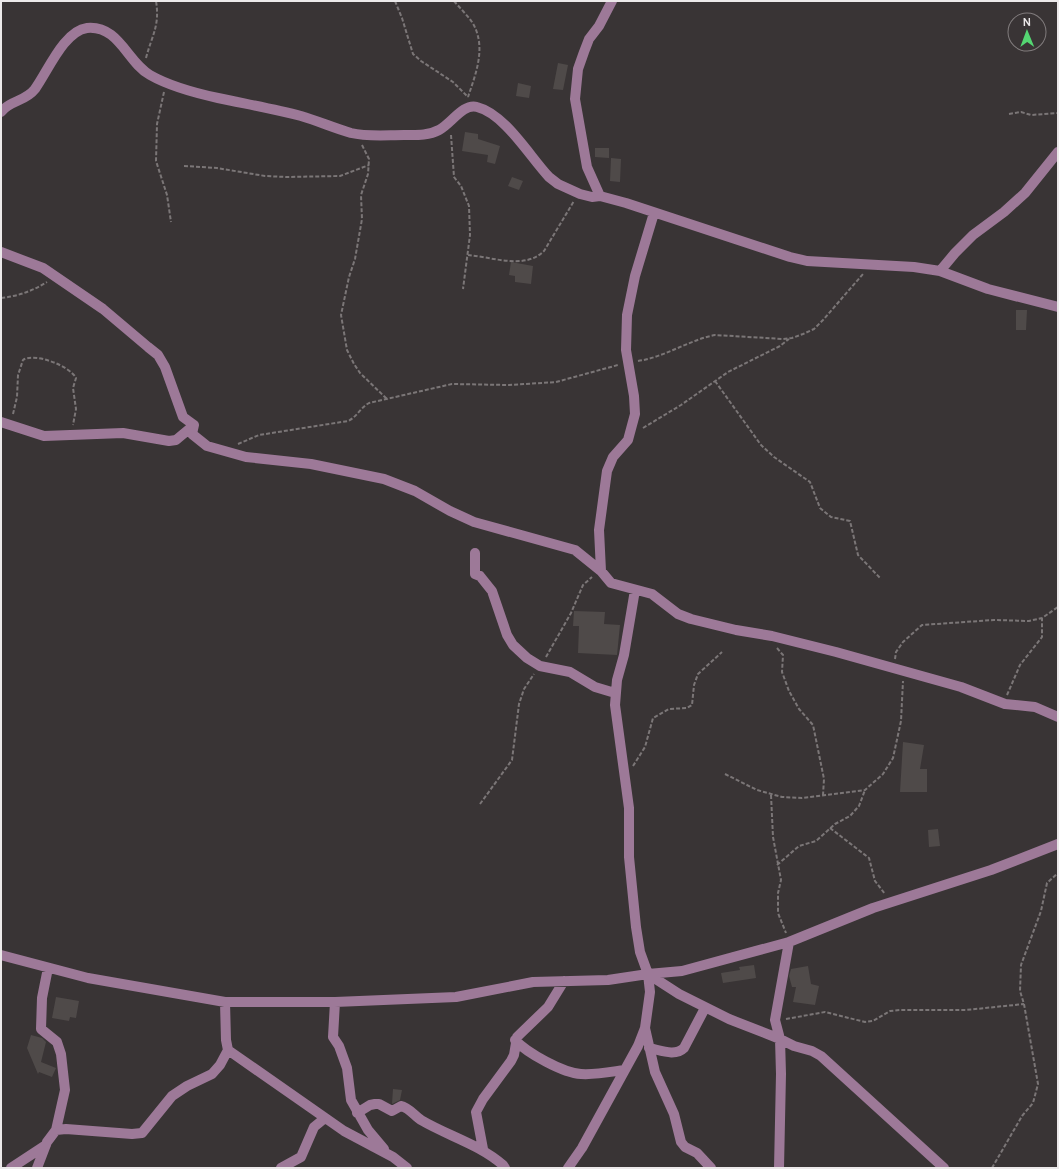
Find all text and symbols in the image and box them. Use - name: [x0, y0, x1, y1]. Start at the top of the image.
- north arrow: [1007, 12, 1047, 52]
- text: N: [1023, 14, 1031, 29]

